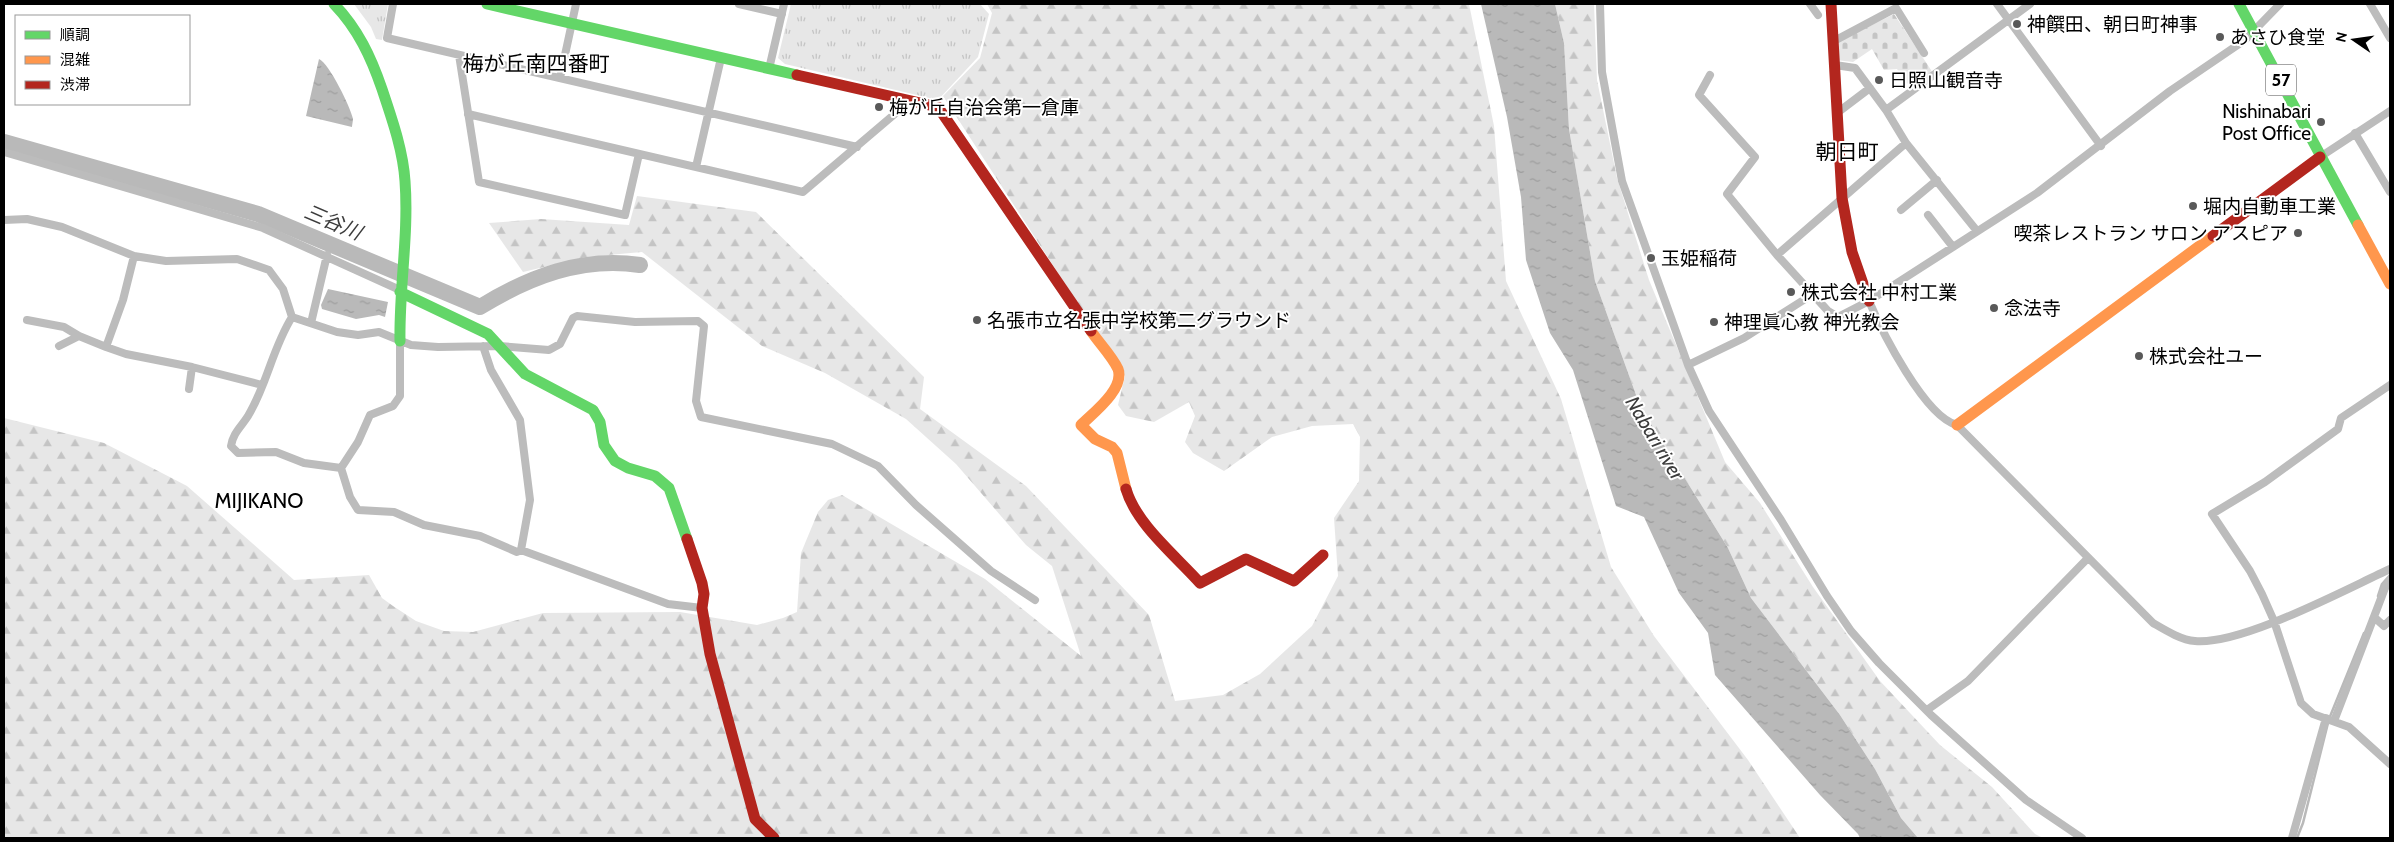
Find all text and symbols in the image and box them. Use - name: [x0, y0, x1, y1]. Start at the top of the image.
- place label: 神饌田、朝日町神事: [2027, 13, 2198, 36]
- legend: [15, 15, 190, 105]
- north arrow: [2329, 15, 2379, 65]
- marker: 神饌田、朝日町神事: [2011, 18, 2023, 30]
- text: 順調: [60, 26, 90, 44]
- place label: あさひ食堂: [2230, 26, 2325, 49]
- text: N: [2331, 30, 2351, 44]
- marker: あさひ食堂: [2214, 31, 2226, 43]
- text: 混雑: [60, 51, 90, 69]
- district label: 梅が丘南四番町: [463, 51, 610, 76]
- road number: 57: [2266, 64, 2296, 96]
- place label: 日照山観音寺: [1889, 69, 2003, 92]
- marker: 日照山観音寺: [1873, 74, 1885, 86]
- text: 渋滞: [60, 76, 90, 94]
- place label: 梅が丘自治会第一倉庫: [889, 96, 1079, 119]
- place label: Nishinabari Post Office: [2222, 100, 2311, 145]
- marker: 梅が丘自治会第一倉庫: [873, 101, 885, 113]
- marker: Nishinabari Post Office: [2315, 116, 2327, 128]
- district label: 朝日町: [1816, 139, 1879, 164]
- place label: 堀内自動車工業: [2203, 195, 2336, 218]
- water label: 三谷川: [301, 199, 367, 246]
- marker: 堀内自動車工業: [2187, 200, 2199, 212]
- place label: 喫茶レストラン サロン アスピア: [2013, 222, 2288, 245]
- marker: 喫茶レストラン サロン アスピア: [2292, 227, 2304, 239]
- place label: 玉姫稲荷: [1661, 247, 1737, 270]
- marker: 玉姫稲荷: [1645, 252, 1657, 264]
- place label: 株式会社 中村工業: [1801, 281, 1957, 304]
- marker: 株式会社 中村工業: [1785, 286, 1797, 298]
- place label: 念法寺: [2004, 297, 2061, 320]
- marker: 念法寺: [1988, 302, 2000, 314]
- place label: 名張市立名張中学校第二グラウンド: [987, 309, 1291, 332]
- place label: 神理眞心教 神光教会: [1724, 311, 1899, 334]
- marker: 名張市立名張中学校第二グラウンド: [971, 314, 983, 326]
- marker: 神理眞心教 神光教会: [1708, 316, 1720, 328]
- place label: 株式会社ユー: [2149, 345, 2263, 368]
- marker: 株式会社ユー: [2133, 350, 2145, 362]
- water label: Nabari river: [1621, 392, 1690, 485]
- district label: MIJIKANO: [215, 488, 303, 513]

